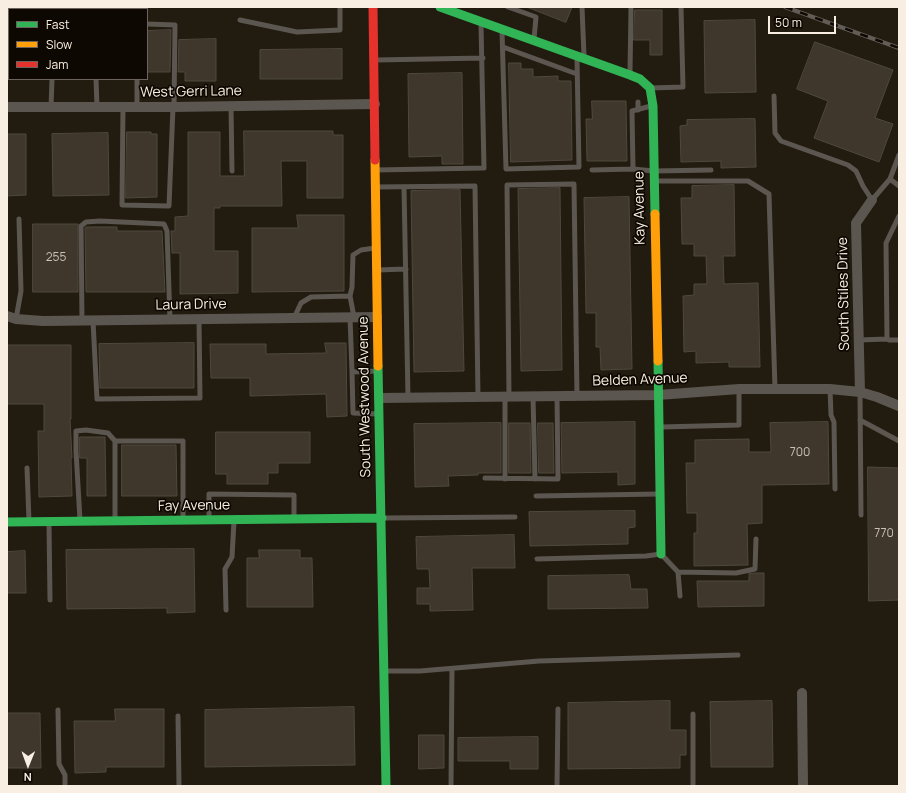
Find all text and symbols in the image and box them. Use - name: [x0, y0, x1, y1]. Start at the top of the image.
- legend: [8, 8, 148, 80]
- scale bar: [770, 8, 838, 34]
- text: 50 m: [775, 14, 802, 31]
- text: Fast: [46, 16, 70, 33]
- text: Slow: [46, 36, 72, 53]
- text: Jam: [46, 56, 68, 73]
- street label: West Gerri Lane: [140, 83, 242, 101]
- street label: Kay Avenue: [631, 171, 649, 245]
- street label: South Stiles Drive: [835, 237, 853, 351]
- house number: 255: [46, 251, 66, 265]
- street label: Laura Drive: [155, 296, 227, 314]
- street label: South Westwood Avenue: [355, 316, 375, 478]
- street label: Belden Avenue: [592, 370, 688, 390]
- house number: 700: [790, 446, 810, 460]
- street label: Fay Avenue: [158, 497, 230, 515]
- house number: 770: [874, 527, 894, 541]
- north arrow: [8, 745, 48, 785]
- text: N: [24, 770, 32, 785]

